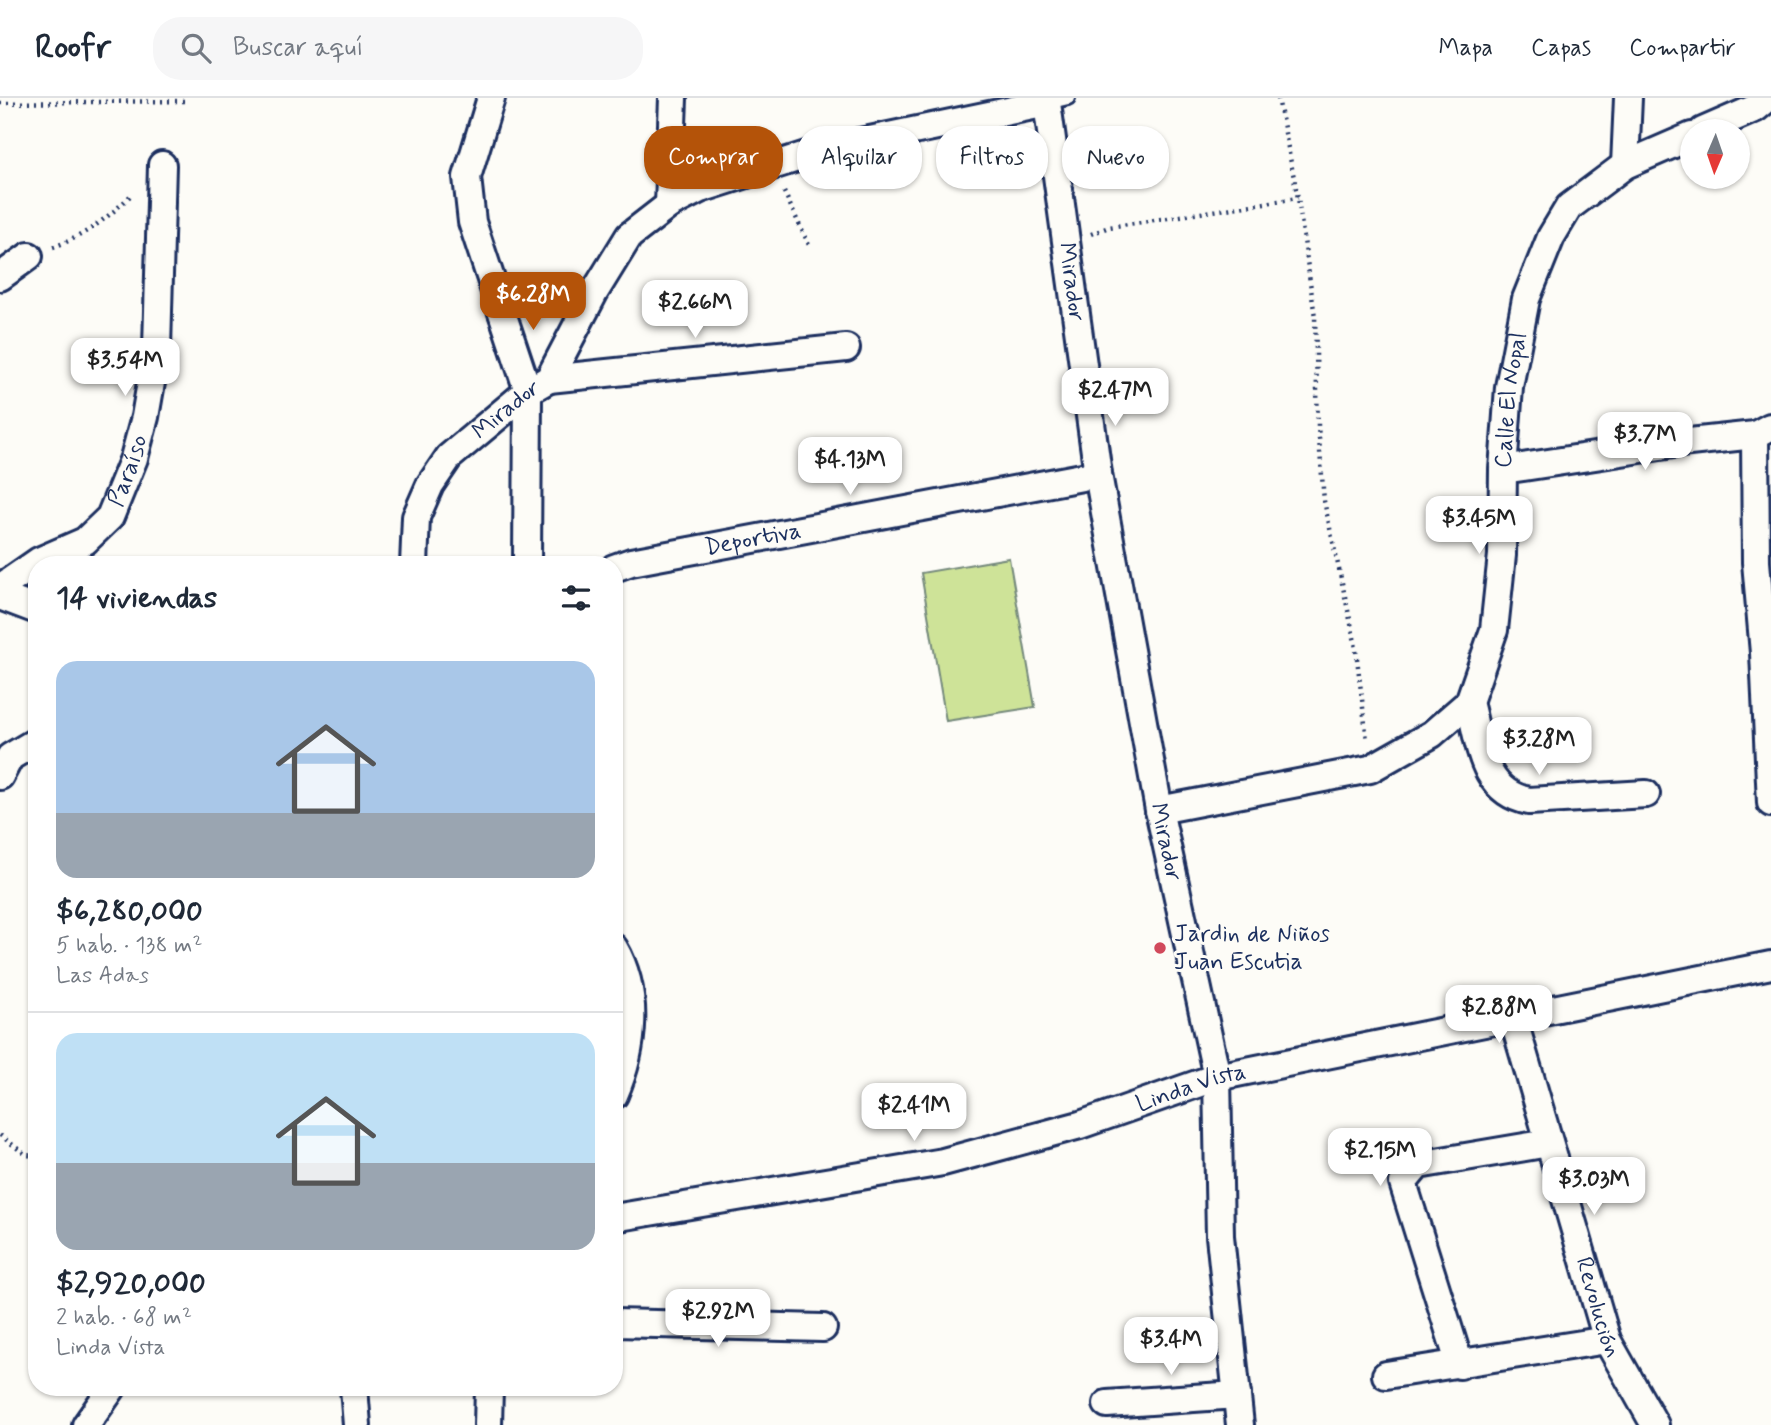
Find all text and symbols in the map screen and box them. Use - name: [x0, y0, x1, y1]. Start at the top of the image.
- search box: [153, 17, 643, 80]
- text: Roofr: [35, 26, 111, 70]
- icon: search: [177, 29, 215, 67]
- text: Buscar aquí: [233, 31, 363, 65]
- text: Mapa: [1438, 33, 1493, 64]
- text: Capas: [1531, 33, 1591, 64]
- text: Compartir: [1629, 33, 1736, 64]
- north arrow: [1680, 119, 1750, 189]
- map controls: [1680, 119, 1750, 189]
- chip: Comprar: [644, 126, 783, 189]
- chip: Alquilar: [797, 126, 922, 189]
- chip: Filtros: [936, 126, 1048, 189]
- chip: Nuevo: [1062, 126, 1169, 189]
- street label: Mirador: [1051, 241, 1092, 323]
- pin: $6.28M: [476, 272, 590, 332]
- text: $6.28M: [496, 280, 570, 310]
- pin: $2.66M: [638, 280, 752, 340]
- text: $2.66M: [658, 288, 732, 318]
- street label: Calle El Nopal: [1488, 330, 1535, 469]
- pin: $3.54M: [68, 338, 182, 398]
- text: $3.54M: [87, 346, 163, 376]
- pin: $2.47M: [1058, 368, 1172, 428]
- street label: Mirador: [466, 372, 545, 447]
- text: $2.47M: [1078, 376, 1152, 406]
- pin: $3.7M: [1596, 412, 1694, 472]
- text: $3.7M: [1614, 420, 1676, 450]
- street label: Paraíso: [100, 432, 155, 511]
- pin: $4.13M: [793, 438, 907, 497]
- text: $4.13M: [814, 445, 886, 475]
- pin: $3.45M: [1422, 496, 1536, 556]
- text: $3.45M: [1442, 504, 1516, 534]
- street label: Deportiva: [702, 515, 804, 563]
- text: 14 viviendas: [56, 579, 217, 618]
- icon: filters: [557, 579, 595, 617]
- icon: home: [263, 706, 389, 832]
- pin: $3.28M: [1482, 718, 1596, 777]
- text: $3.28M: [1503, 725, 1575, 755]
- street label: Mirador: [1142, 800, 1190, 884]
- text: $6,280,000: [56, 892, 203, 931]
- place label: Jardin de Niños Juan Escutia: [1174, 919, 1330, 978]
- text: 5 hab. · 138 m²: [56, 931, 202, 961]
- marker: Jardin de Niños Juan Escutia: [1152, 940, 1168, 956]
- text: Las Adas: [56, 961, 149, 991]
- pin: $2.88M: [1442, 986, 1556, 1045]
- text: $2.88M: [1461, 993, 1537, 1023]
- street label: Linda Vista: [1132, 1056, 1249, 1120]
- icon: home: [263, 1078, 389, 1204]
- pin: $2.41M: [857, 1084, 971, 1143]
- text: $2.41M: [877, 1091, 951, 1121]
- pin: $2.15M: [1323, 1128, 1437, 1188]
- text: $2.15M: [1344, 1136, 1416, 1166]
- pin: $3.03M: [1537, 1158, 1651, 1217]
- text: $3.03M: [1558, 1165, 1630, 1195]
- street label: Revolución: [1568, 1253, 1629, 1362]
- text: $2,920,000: [56, 1264, 206, 1303]
- pin: $2.92M: [661, 1290, 775, 1349]
- text: $2.92M: [681, 1297, 755, 1327]
- text: 2 hab. · 68 m²: [56, 1303, 192, 1333]
- pin: $3.4M: [1122, 1318, 1220, 1377]
- text: $3.4M: [1140, 1325, 1202, 1355]
- text: Linda Vista: [56, 1333, 165, 1363]

